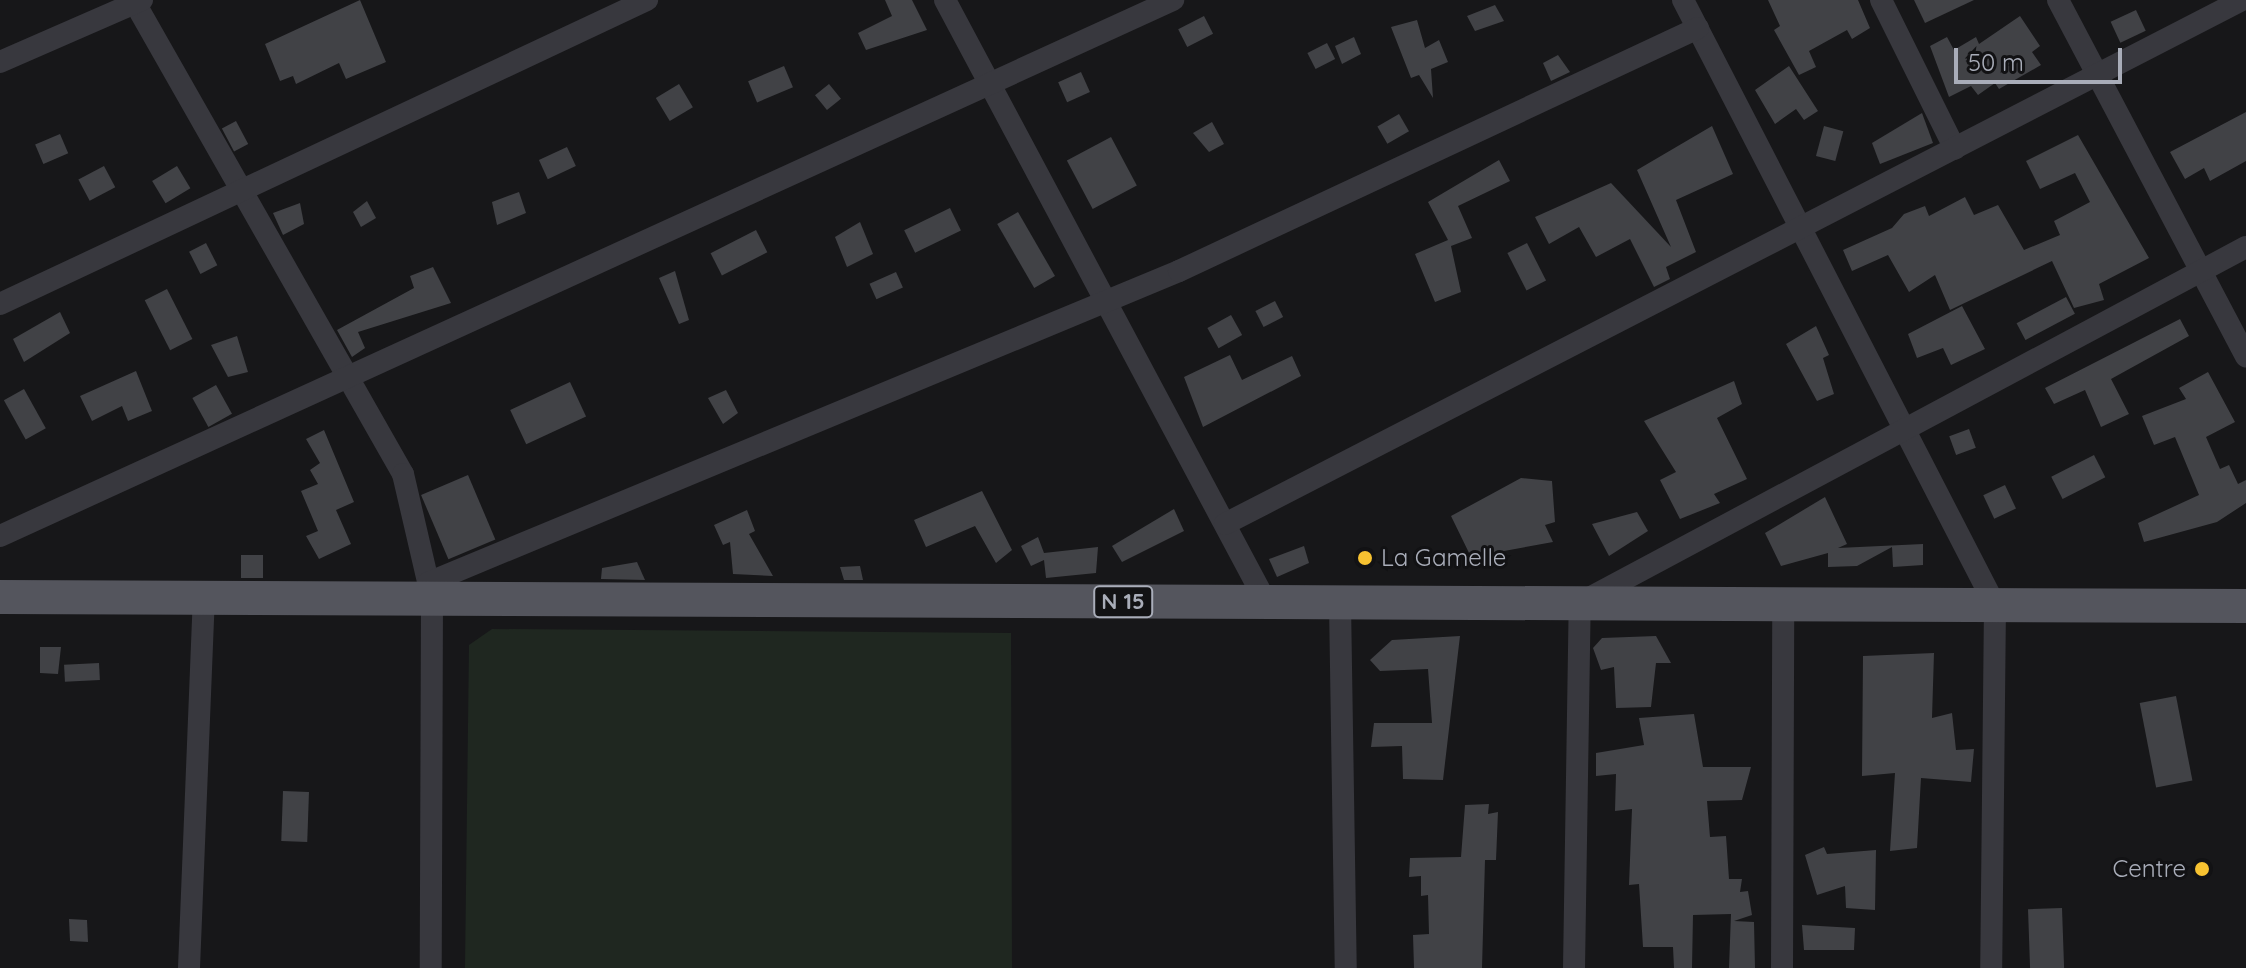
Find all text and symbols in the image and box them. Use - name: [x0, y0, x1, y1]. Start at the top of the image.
- scale bar: [1958, 32, 2126, 82]
- text: 50 m: [1968, 47, 2024, 77]
- place label: La Gamelle: [1381, 544, 1506, 572]
- marker: La Gamelle: [1356, 549, 1374, 567]
- road number: N 15: [1093, 584, 1153, 620]
- place label: Centre: [2112, 855, 2186, 883]
- marker: Centre: [2193, 860, 2211, 878]

